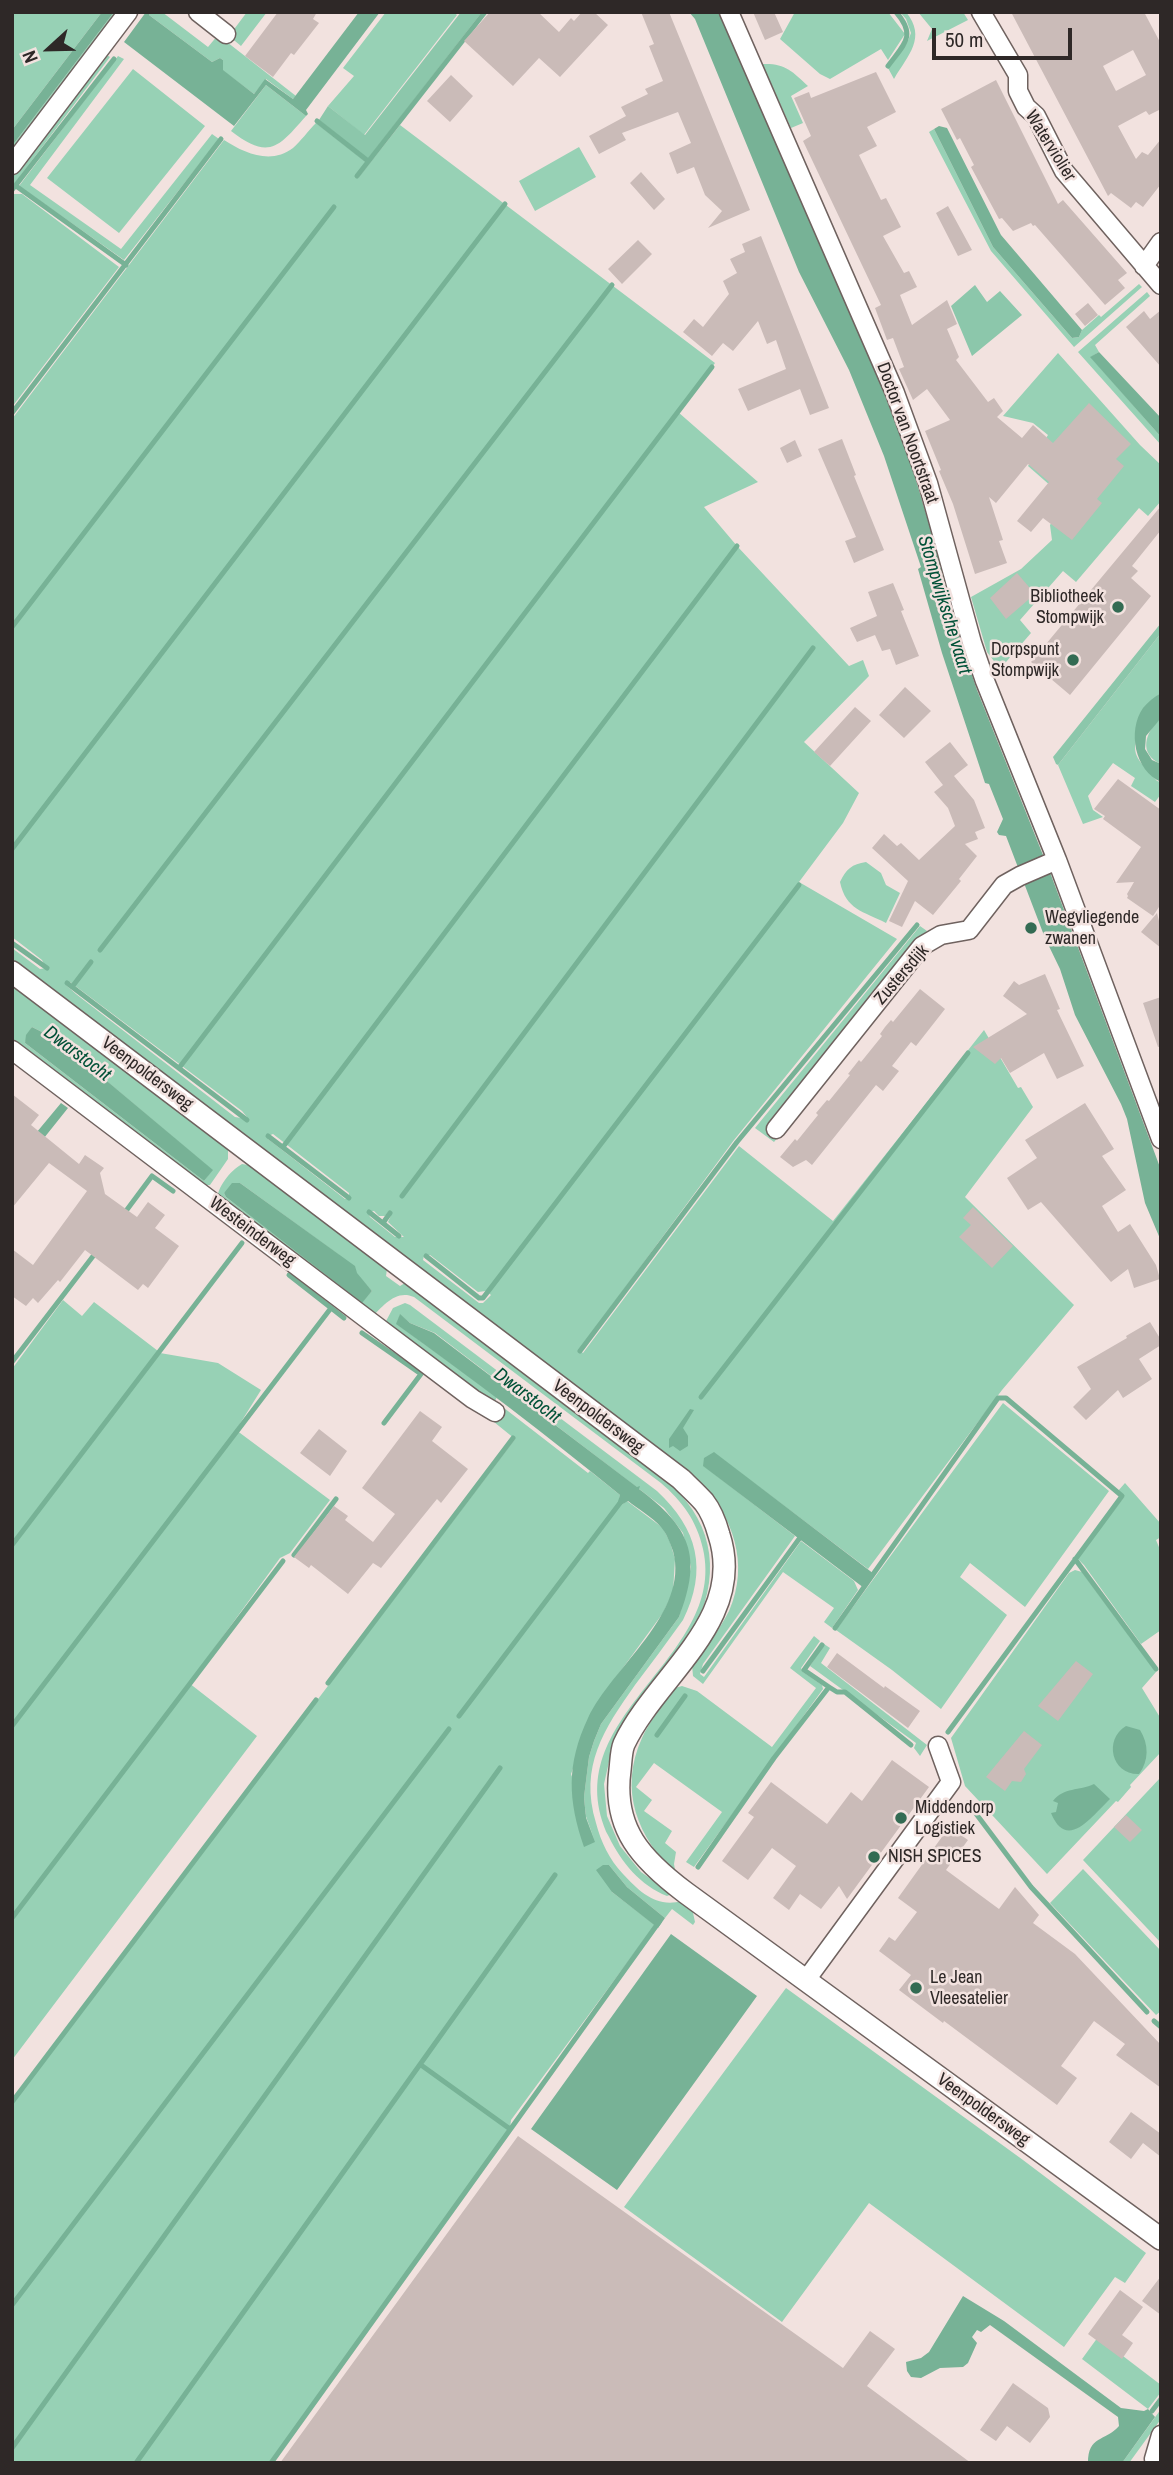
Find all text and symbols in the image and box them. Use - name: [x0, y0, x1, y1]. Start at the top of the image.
- north arrow: [14, 14, 84, 84]
- scale bar: [935, 14, 1075, 58]
- text: 50 m: [945, 25, 983, 54]
- text: N: [15, 47, 44, 67]
- street label: Waterviolier: [1020, 107, 1080, 185]
- street label: Doctor van Noortstraat: [871, 360, 943, 506]
- water label: Stompwijksche vaart: [912, 533, 976, 677]
- place label: Bibliotheek Stompwijk: [1030, 586, 1104, 628]
- marker: Bibliotheek Stompwijk: [1110, 599, 1126, 615]
- place label: Dorpspunt Stompwijk: [991, 639, 1059, 682]
- marker: Dorpspunt Stompwijk: [1065, 652, 1081, 668]
- place label: Wegvliegende zwanen: [1045, 907, 1139, 950]
- marker: Wegvliegende zwanen: [1023, 920, 1039, 936]
- street label: Zustersdijk: [870, 941, 934, 1009]
- water label: Dwarstocht: [39, 1021, 115, 1087]
- street label: Veenpoldersweg: [97, 1033, 197, 1115]
- street label: Westeinderweg: [205, 1193, 299, 1271]
- water label: Dwarstocht: [489, 1363, 565, 1429]
- street label: Veenpoldersweg: [548, 1376, 648, 1458]
- place label: Middendorp Logistiek: [915, 1797, 994, 1840]
- marker: Middendorp Logistiek: [893, 1810, 909, 1826]
- place label: NISH SPICES: [888, 1846, 982, 1868]
- marker: NISH SPICES: [866, 1849, 882, 1865]
- place label: Le Jean Vleesatelier: [930, 1967, 1008, 2010]
- marker: Le Jean Vleesatelier: [908, 1980, 924, 1996]
- street label: Veenpoldersweg: [933, 2069, 1033, 2151]

